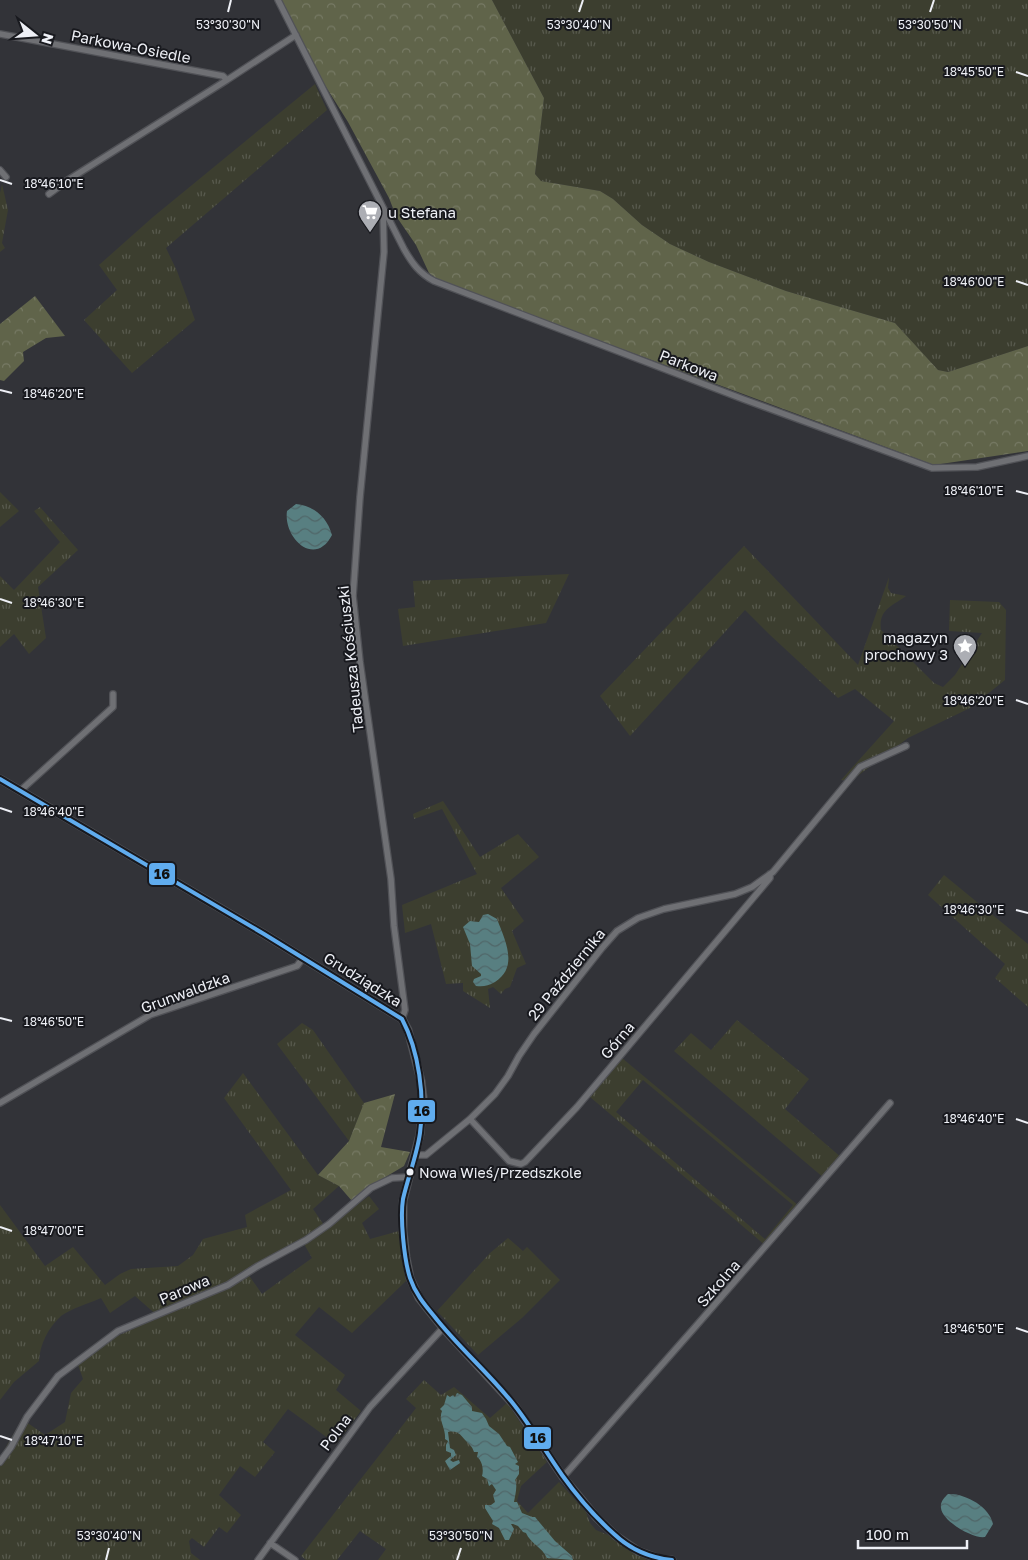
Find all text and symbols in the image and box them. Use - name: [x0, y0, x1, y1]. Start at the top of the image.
- north arrow: [10, 10, 60, 60]
- text: 53°30'30"N: [196, 17, 260, 32]
- text: 53°30'40"N: [547, 17, 611, 32]
- text: 53°30'50"N: [898, 17, 962, 32]
- street label: Parkowa-Osiedle: [70, 26, 193, 66]
- text: N: [38, 31, 58, 47]
- text: 18°45'50"E: [944, 64, 1004, 79]
- text: 18°46'10"E: [24, 176, 84, 191]
- supermarket icon: u Stefana: [357, 199, 383, 233]
- place label: u Stefana: [388, 203, 456, 221]
- text: 18°46'00"E: [944, 274, 1004, 289]
- street label: Parkowa: [657, 346, 721, 384]
- text: 18°46'20"E: [24, 386, 84, 401]
- text: 18°46'10"E: [944, 483, 1004, 498]
- street label: Tadeusza Kościuszki: [333, 585, 367, 733]
- text: 18°46'30"E: [24, 595, 84, 610]
- place label: magazyn prochowy 3: [864, 628, 948, 663]
- place icon: magazyn prochowy 3: [952, 633, 978, 667]
- text: 18°46'20"E: [944, 693, 1004, 708]
- text: 18°46'40"E: [24, 804, 84, 819]
- line badge: 16: [148, 862, 176, 886]
- text: 16: [154, 865, 170, 882]
- text: 18°46'30"E: [944, 902, 1004, 917]
- street label: 29 Października: [524, 924, 608, 1024]
- street label: Grudziądzka: [321, 948, 405, 1010]
- street label: Grunwaldzka: [138, 968, 232, 1016]
- text: 18°46'50"E: [24, 1014, 84, 1029]
- street label: Górna: [596, 1018, 638, 1062]
- line badge: 16: [407, 1099, 436, 1123]
- text: 16: [414, 1102, 430, 1119]
- text: 18°46'40"E: [944, 1111, 1004, 1126]
- place label: Nowa Wieś/Przedszkole: [419, 1164, 582, 1181]
- marker: Nowa Wieś/Przedszkole: [405, 1167, 415, 1177]
- text: 18°47'00"E: [24, 1223, 84, 1238]
- street label: Szkolna: [693, 1256, 743, 1310]
- street label: Parowa: [156, 1270, 212, 1308]
- text: 18°46'50"E: [944, 1321, 1004, 1336]
- street label: Polna: [315, 1410, 355, 1454]
- line badge: 16: [523, 1426, 552, 1450]
- text: 16: [530, 1429, 546, 1446]
- text: 18°47'10"E: [25, 1433, 83, 1448]
- scale bar: [858, 1518, 967, 1550]
- text: 100 m: [866, 1525, 909, 1543]
- text: 53°30'40"N: [77, 1528, 141, 1543]
- text: 53°30'50"N: [429, 1528, 493, 1543]

